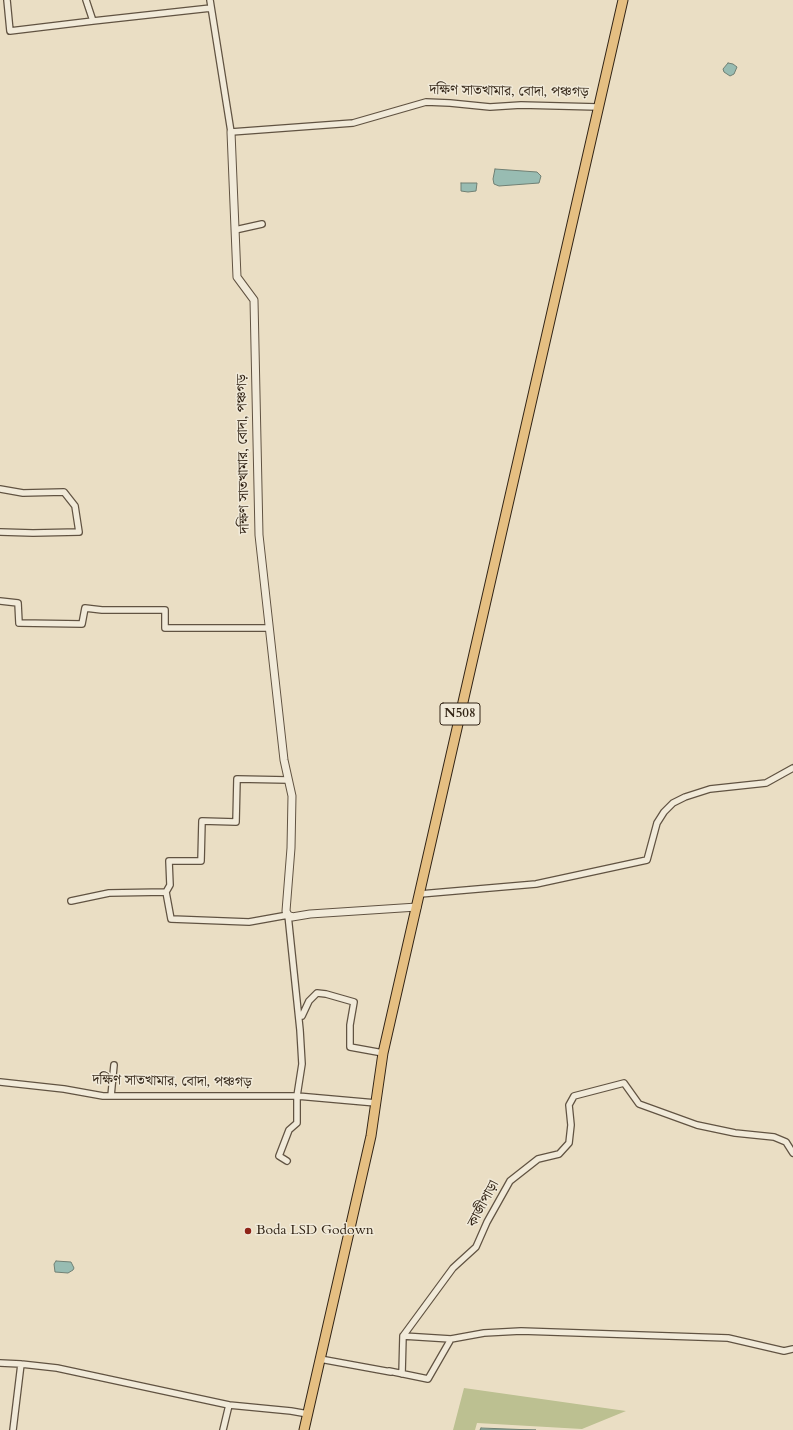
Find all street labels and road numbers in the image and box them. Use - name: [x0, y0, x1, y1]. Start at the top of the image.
- street label: দক্ষিণ সাতখামার, বোদা, পঞ্চগড়: [429, 82, 589, 102]
- street label: দক্ষিণ সাতখামার, বোদা, পঞ্চগড়: [234, 374, 254, 534]
- road number: N508: [440, 703, 480, 725]
- street label: দক্ষিণ সাতখামার, বোদা, পঞ্চগড়: [92, 1072, 252, 1092]
- street label: কাজীপাড়া: [465, 1178, 503, 1230]

